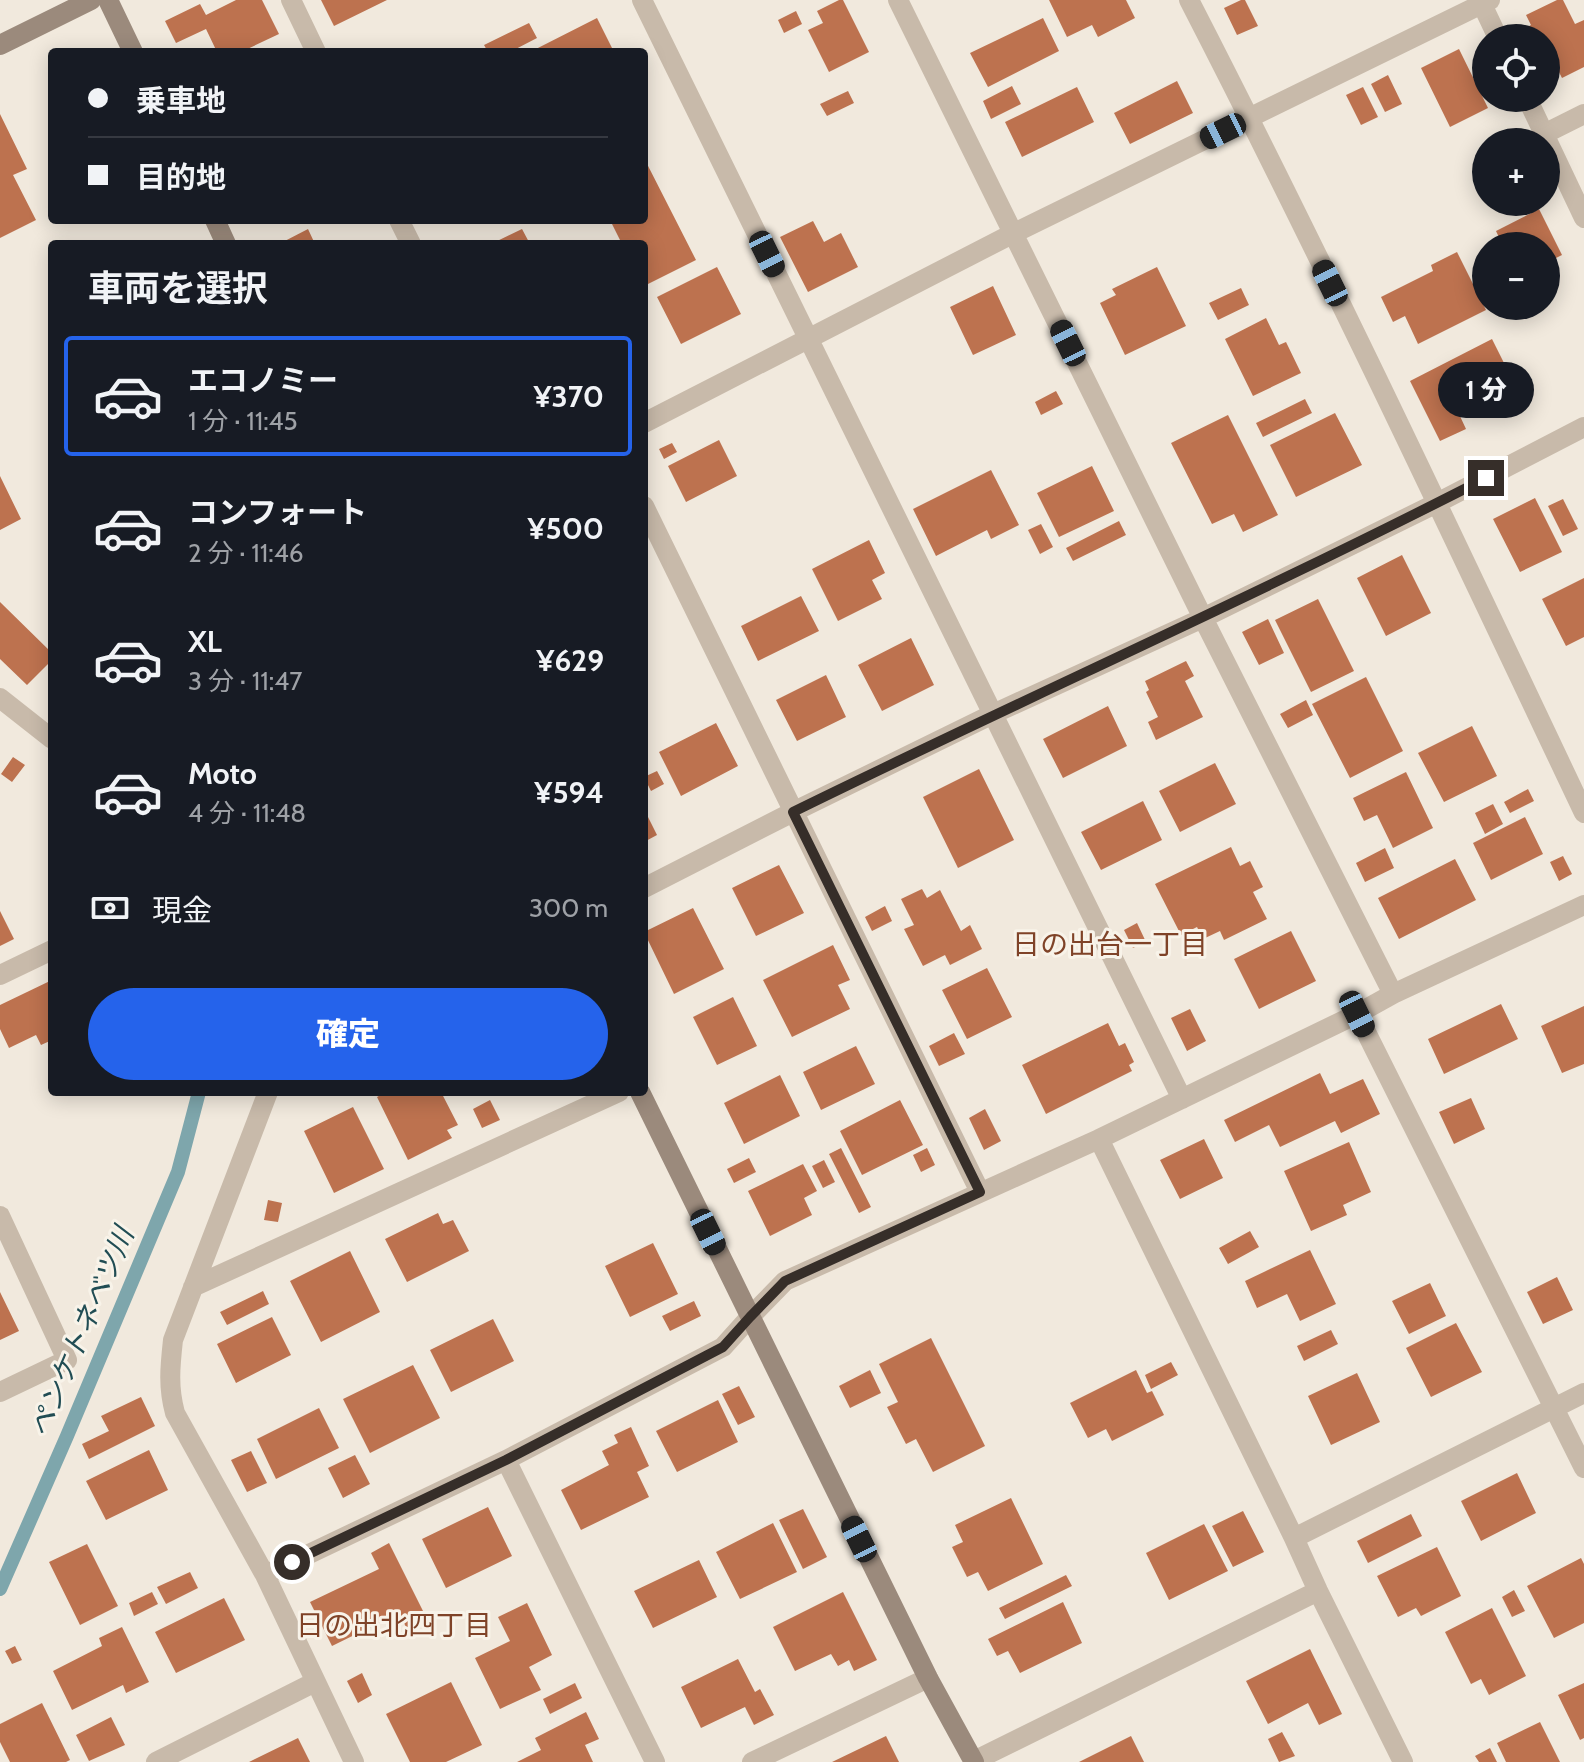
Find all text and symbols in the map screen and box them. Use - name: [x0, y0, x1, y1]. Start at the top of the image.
- map controls: [1472, 24, 1560, 320]
- button: locate: [1472, 24, 1560, 112]
- text: 乗車地: [136, 82, 226, 119]
- car: [1196, 110, 1250, 152]
- button: +: [1472, 128, 1560, 216]
- text: 目的地: [136, 159, 226, 196]
- car: [746, 227, 788, 281]
- button: −: [1472, 232, 1560, 320]
- car: [1309, 256, 1351, 310]
- text: 車両を選択: [88, 266, 268, 310]
- car: [1047, 316, 1089, 370]
- icon: car: [92, 360, 164, 432]
- text: エコノミー: [188, 362, 338, 399]
- callout: 1 分: [1438, 362, 1534, 418]
- text: 1 分: [1465, 374, 1507, 406]
- text: ¥370: [533, 378, 604, 415]
- text: 1 分 · 11:45: [188, 405, 298, 437]
- route end: [1468, 460, 1504, 496]
- icon: car: [92, 492, 164, 564]
- text: コンフォート: [188, 494, 367, 531]
- text: ¥500: [527, 510, 604, 547]
- text: 2 分 · 11:46: [188, 537, 304, 569]
- text: XL: [188, 623, 222, 660]
- icon: car: [92, 624, 164, 696]
- text: ¥629: [536, 642, 604, 679]
- text: 3 分 · 11:47: [188, 665, 302, 697]
- text: Moto: [188, 755, 257, 792]
- icon: car: [92, 756, 164, 828]
- text: ¥594: [534, 774, 604, 811]
- text: 4 分 · 11:48: [188, 797, 306, 829]
- icon: cash: [88, 886, 132, 930]
- text: 現金: [152, 892, 212, 929]
- text: 300 m: [529, 892, 608, 924]
- district label: 日の出台一丁目: [1012, 927, 1208, 961]
- car: [1336, 987, 1378, 1041]
- button: 確定: [88, 988, 608, 1080]
- car: [687, 1205, 729, 1259]
- water label: ペンケトネベツ川: [22, 1220, 142, 1442]
- car: [838, 1512, 880, 1566]
- route start: [274, 1544, 310, 1580]
- district label: 日の出北四丁目: [296, 1608, 492, 1642]

